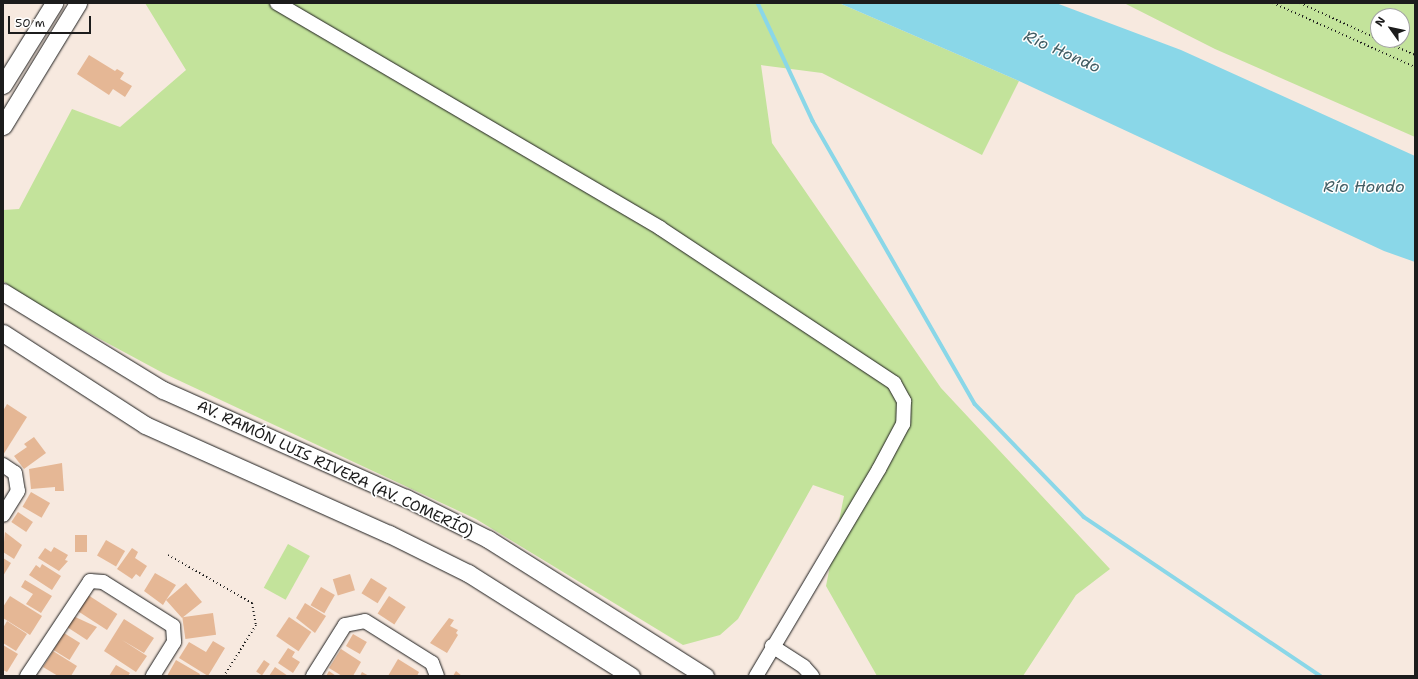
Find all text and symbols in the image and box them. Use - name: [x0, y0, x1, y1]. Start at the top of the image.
- scale bar: [10, 8, 93, 34]
- north arrow: [1370, 8, 1410, 48]
- text: N: [1372, 14, 1389, 29]
- text: 50 m: [15, 15, 45, 31]
- water label: Río Hondo: [1021, 27, 1103, 77]
- water label: Río Hondo: [1323, 177, 1405, 197]
- street label: AV. RAMÓN LUIS RIVERA (AV. COMERÍO): [194, 397, 476, 541]

